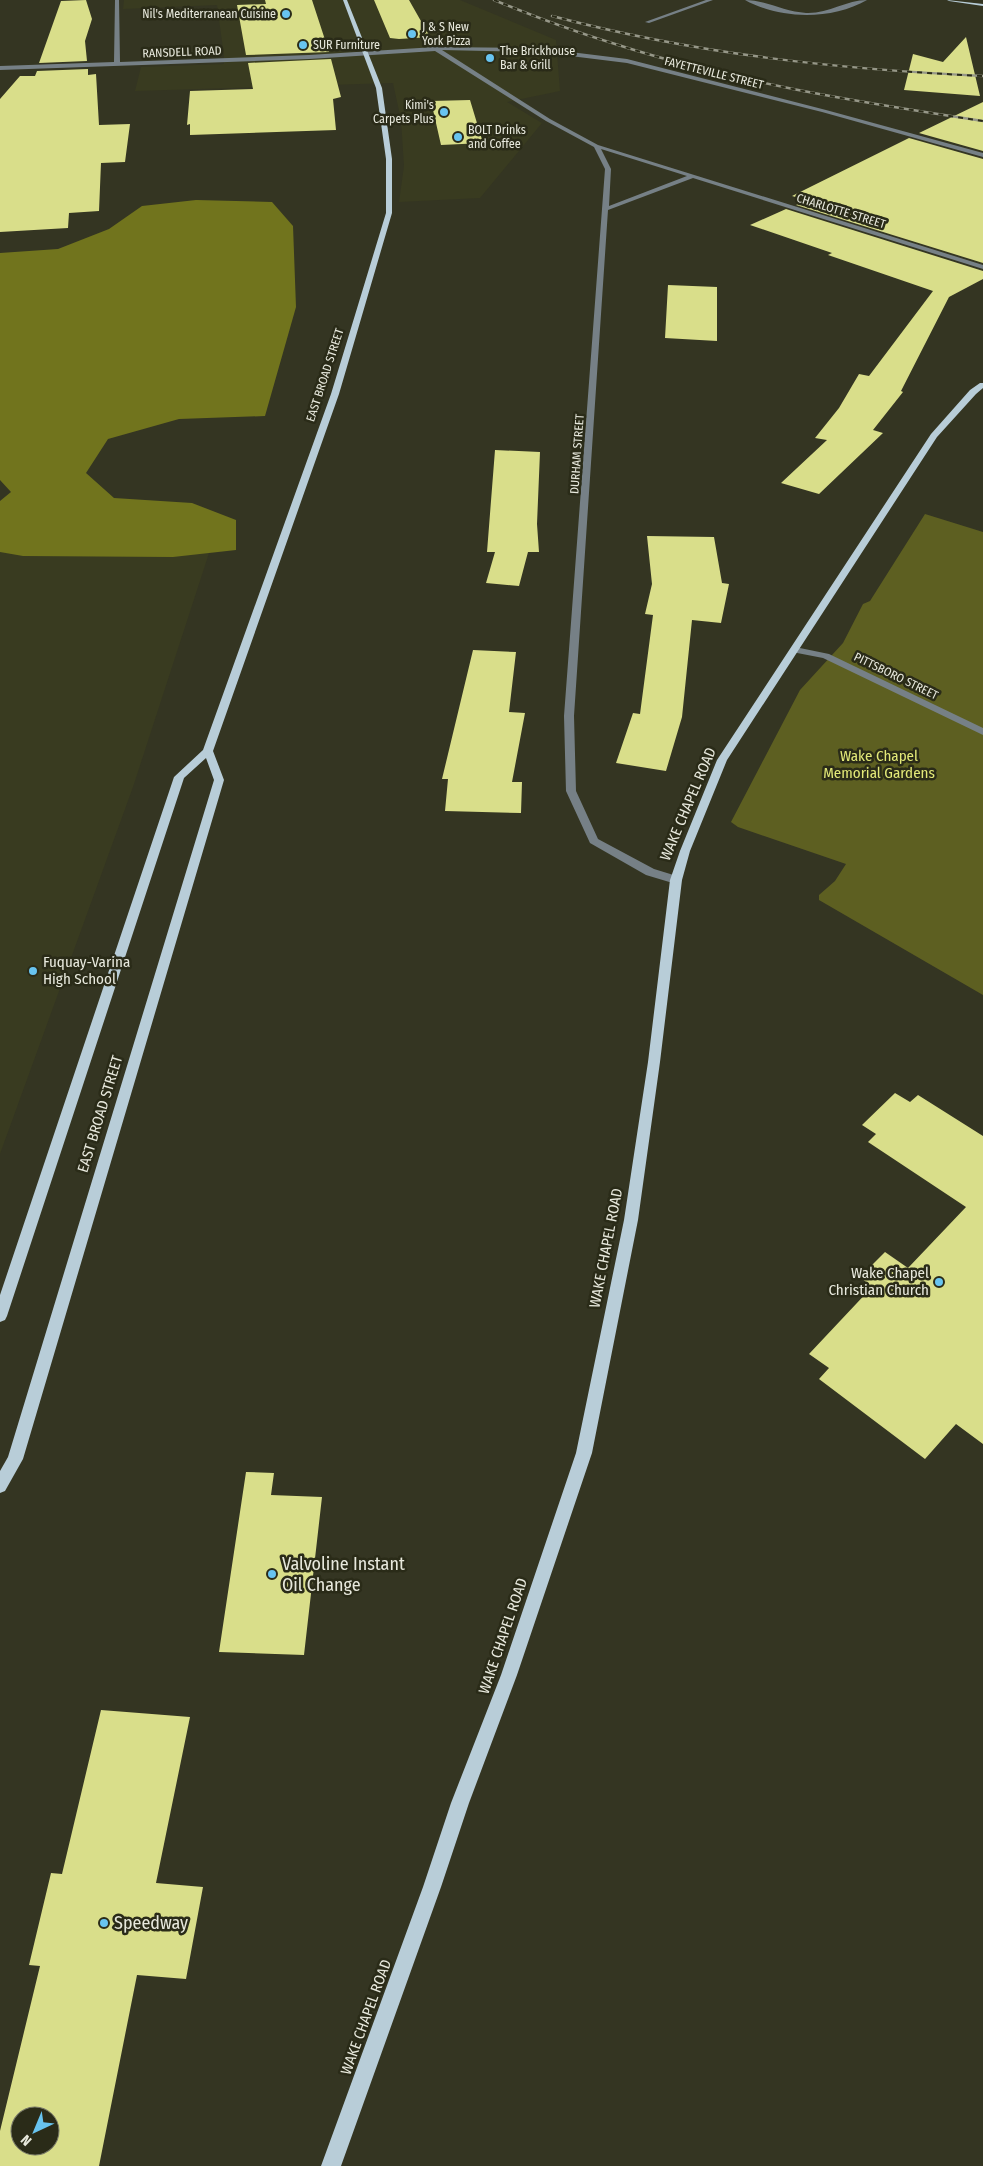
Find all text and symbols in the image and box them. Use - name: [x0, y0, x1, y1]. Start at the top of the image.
- place label: Nil's Mediterranean Cuisine: [142, 7, 276, 21]
- marker: Nil's Mediterranean Cuisine: [280, 8, 292, 20]
- place label: J & S New York Pizza: [422, 20, 471, 48]
- marker: J & S New York Pizza: [406, 28, 418, 40]
- place label: SUR Furniture: [313, 38, 380, 52]
- marker: SUR Furniture: [297, 39, 309, 51]
- street label: RANSDELL ROAD: [142, 44, 222, 60]
- place label: The Brickhouse Bar & Grill: [500, 44, 575, 72]
- marker: The Brickhouse Bar & Grill: [484, 52, 496, 64]
- street label: FAYETTEVILLE STREET: [663, 54, 765, 92]
- place label: Kimi's Carpets Plus: [373, 98, 434, 126]
- marker: Kimi's Carpets Plus: [438, 106, 450, 118]
- place label: BOLT Drinks and Coffee: [468, 123, 526, 151]
- marker: BOLT Drinks and Coffee: [452, 131, 464, 143]
- street label: CHARLOTTE STREET: [795, 191, 888, 231]
- street label: EAST BROAD STREET: [303, 326, 347, 423]
- street label: DURHAM STREET: [567, 413, 587, 494]
- street label: PITTSBORO STREET: [852, 650, 941, 703]
- street label: WAKE CHAPEL ROAD: [656, 745, 720, 863]
- park label: Wake Chapel Memorial Gardens: [823, 747, 935, 782]
- place label: Fuquay-Varina High School: [43, 953, 130, 988]
- marker: Fuquay-Varina High School: [27, 965, 39, 977]
- street label: EAST BROAD STREET: [74, 1053, 126, 1175]
- street label: WAKE CHAPEL ROAD: [586, 1187, 626, 1309]
- place label: Wake Chapel Christian Church: [828, 1264, 929, 1299]
- marker: Wake Chapel Christian Church: [933, 1276, 945, 1288]
- place label: Valvoline Instant Oil Change: [282, 1553, 405, 1596]
- marker: Valvoline Instant Oil Change: [266, 1568, 278, 1580]
- street label: WAKE CHAPEL ROAD: [475, 1576, 531, 1696]
- place label: Speedway: [114, 1912, 188, 1934]
- marker: Speedway: [98, 1917, 110, 1929]
- street label: WAKE CHAPEL ROAD: [337, 1957, 395, 2077]
- north arrow: [10, 2106, 60, 2156]
- text: N: [17, 2131, 35, 2149]

